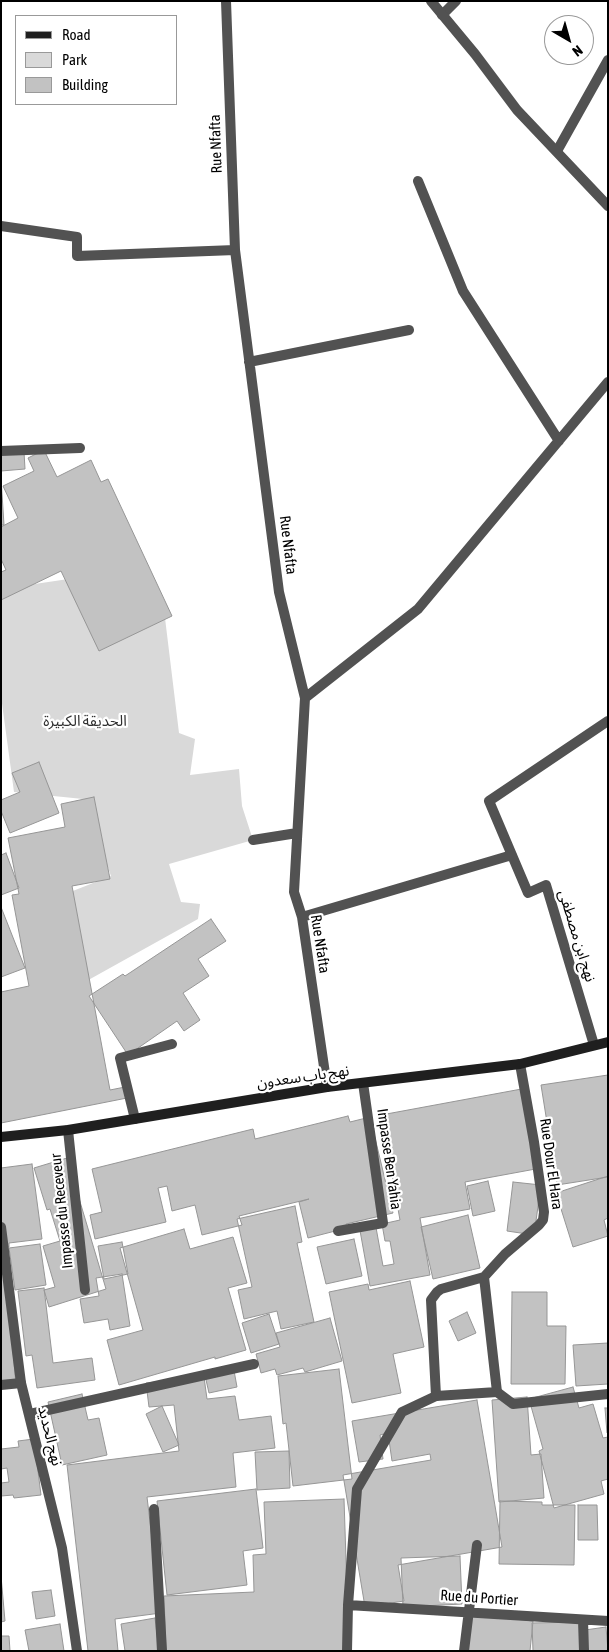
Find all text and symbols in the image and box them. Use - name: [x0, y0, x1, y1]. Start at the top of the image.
- legend: [15, 15, 178, 105]
- north arrow: [544, 15, 594, 65]
- text: Road: [62, 26, 91, 43]
- text: N: [569, 42, 586, 60]
- text: Park: [62, 51, 87, 68]
- text: Building: [62, 76, 108, 93]
- street label: Rue Nfafta: [206, 114, 226, 174]
- street label: Rue Nfafta: [275, 515, 301, 575]
- park label: الحديقة الكبيرة: [43, 712, 127, 730]
- street label: نهج ابن مصطفى: [554, 888, 600, 984]
- street label: Rue Nfafta: [306, 913, 334, 975]
- street label: نهج باب سعدون: [256, 1062, 350, 1092]
- street label: Impasse Ben Yahia: [373, 1107, 405, 1211]
- street label: Rue Dour El Hara: [536, 1117, 566, 1211]
- street label: Impasse du Receveur: [47, 1153, 77, 1269]
- street label: نهج الحديد: [34, 1404, 66, 1468]
- street label: Rue du Portier: [440, 1586, 518, 1610]

